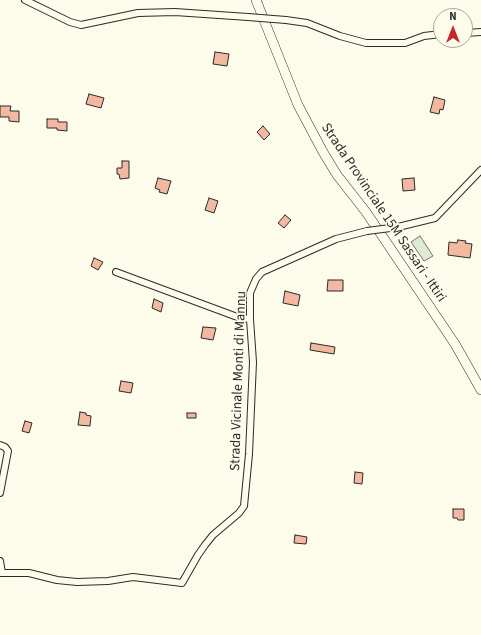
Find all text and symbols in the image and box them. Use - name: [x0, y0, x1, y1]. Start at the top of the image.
- north arrow: [433, 8, 473, 48]
- text: N: [449, 9, 457, 24]
- street label: Strada Provinciale 15M Sassari - Ittiri: [317, 120, 449, 306]
- street label: Strada Vicinale Monti di Mannu: [227, 291, 251, 471]

